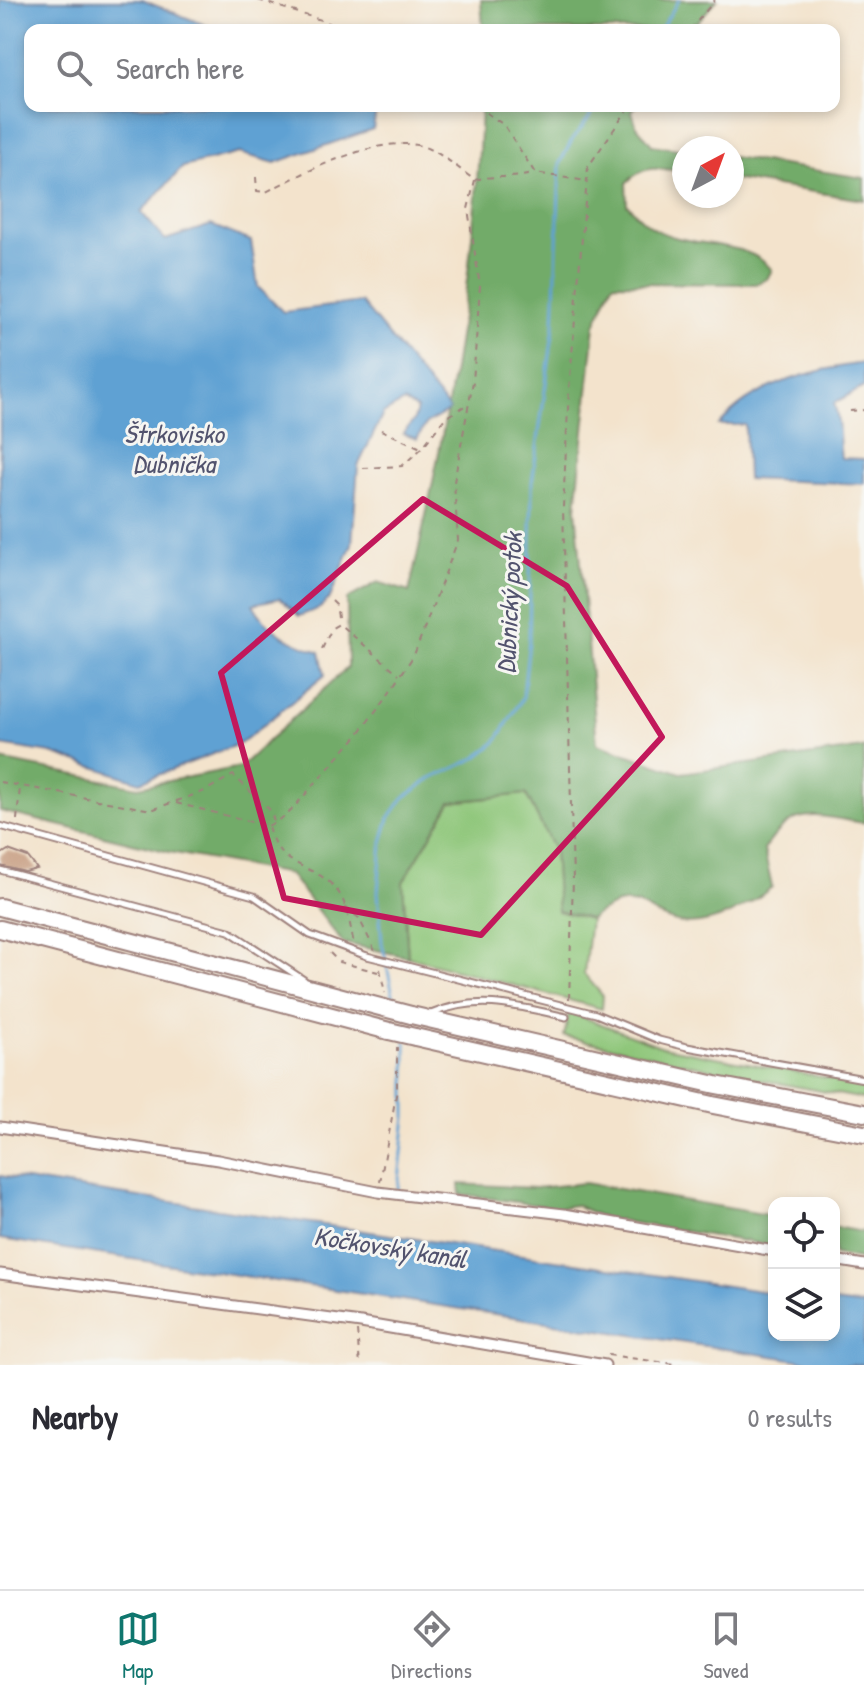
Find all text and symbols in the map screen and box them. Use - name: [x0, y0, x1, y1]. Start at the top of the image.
- search box: [24, 24, 840, 112]
- icon: search: [52, 46, 96, 90]
- text: Search here: [116, 48, 244, 88]
- north arrow: [672, 136, 744, 208]
- water label: Štrkovisko Dubnička: [124, 416, 226, 481]
- water label: Dubnický potok: [488, 530, 531, 674]
- map controls: [768, 1197, 840, 1341]
- button: locate: [768, 1197, 840, 1269]
- water label: Kočkovský kanál: [311, 1218, 470, 1277]
- button: layers: [768, 1269, 840, 1341]
- text: Nearby: [32, 1394, 118, 1440]
- text: 0 results: [748, 1400, 832, 1435]
- tab: Map: [116, 1607, 160, 1685]
- tab: Directions: [391, 1607, 472, 1685]
- tab: Saved: [703, 1607, 748, 1685]

